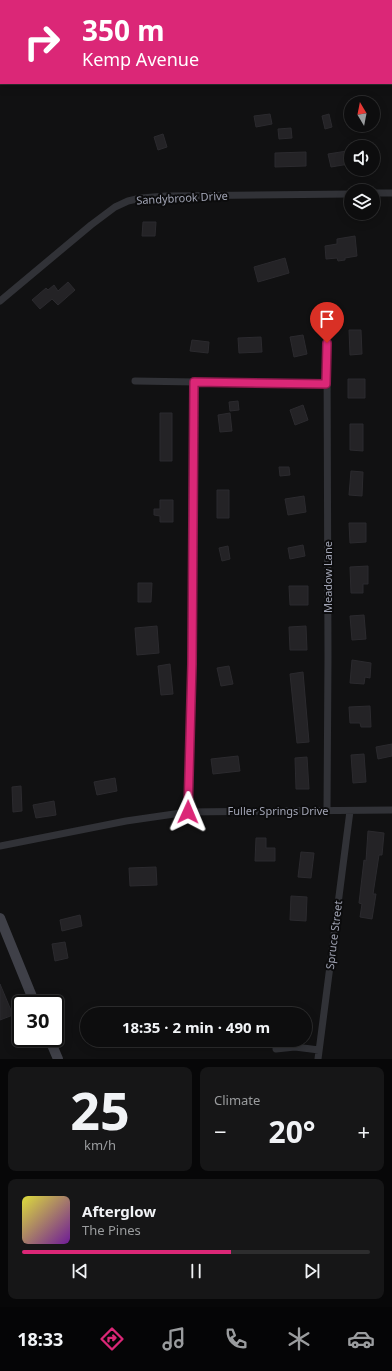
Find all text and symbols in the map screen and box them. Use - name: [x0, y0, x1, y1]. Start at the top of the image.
- text: 350 m: [82, 11, 165, 49]
- icon: right: [16, 16, 68, 68]
- text: Kemp Avenue: [82, 47, 199, 71]
- north arrow: [344, 96, 380, 132]
- map controls: [344, 96, 380, 220]
- button: sound: [344, 140, 380, 176]
- button: layers: [344, 184, 380, 220]
- street label: Sandybrook Drive: [136, 188, 228, 207]
- pin: [310, 302, 344, 343]
- icon: arrive: [316, 308, 338, 330]
- street label: Meadow Lane: [320, 541, 335, 613]
- position arrow: [167, 791, 209, 833]
- street label: Fuller Springs Drive: [228, 803, 328, 818]
- street label: Spruce Street: [322, 900, 345, 970]
- speed limit sign: 30: [12, 995, 64, 1047]
- text: 18:35 · 2 min · 490 m: [122, 1017, 270, 1037]
- text: 25: [70, 1074, 130, 1145]
- text: Climate: [214, 1091, 260, 1109]
- text: 20°: [268, 1111, 316, 1152]
- text: −: [214, 1116, 227, 1146]
- text: +: [357, 1116, 370, 1146]
- text: km/h: [84, 1136, 116, 1154]
- text: Afterglow: [82, 1201, 156, 1221]
- text: The Pines: [82, 1221, 141, 1239]
- icon: previous: [69, 1260, 91, 1282]
- icon: pause: [185, 1260, 207, 1282]
- icon: next: [301, 1260, 323, 1282]
- icon: directions: [98, 1325, 126, 1353]
- icon: music: [160, 1325, 188, 1353]
- icon: phone: [222, 1325, 250, 1353]
- icon: climate: [285, 1325, 313, 1353]
- icon: car: [347, 1325, 375, 1353]
- text: 18:33: [17, 1327, 63, 1351]

